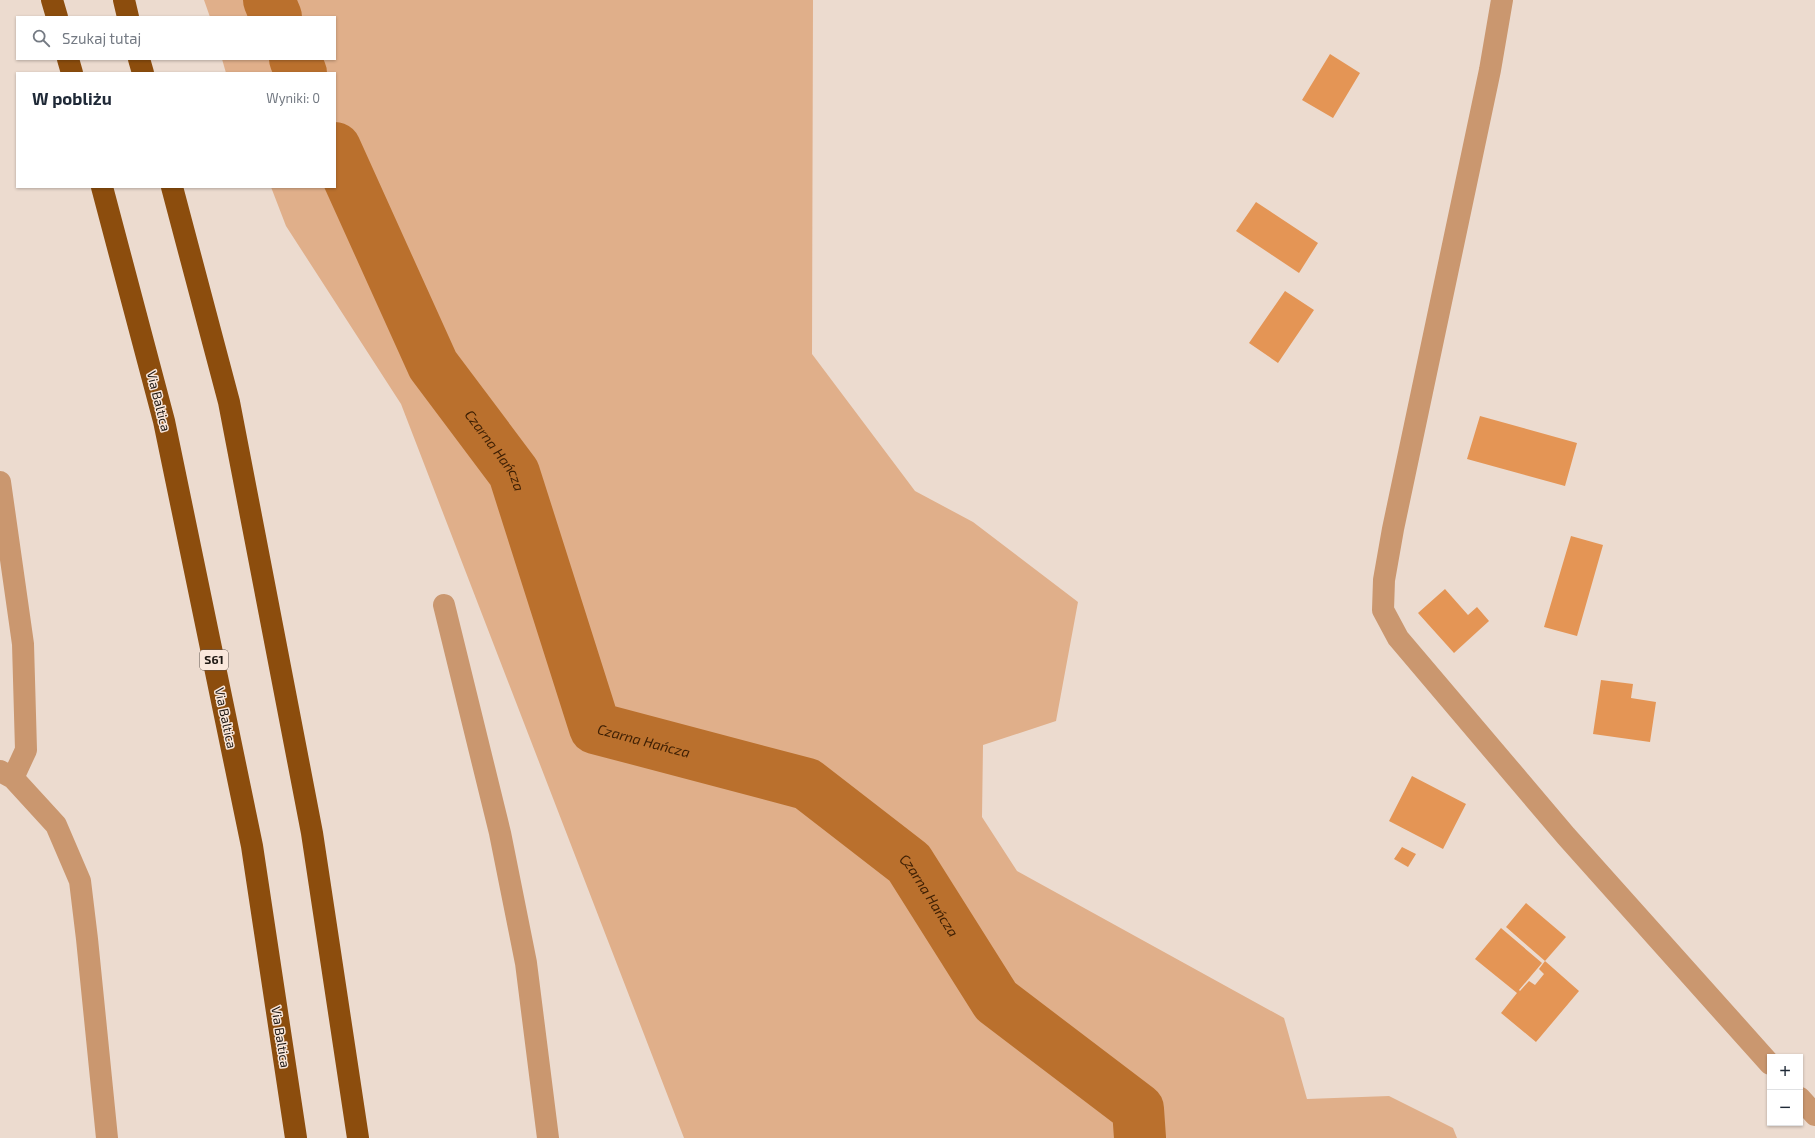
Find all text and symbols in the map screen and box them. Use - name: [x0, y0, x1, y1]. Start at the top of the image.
- search box: [16, 16, 336, 60]
- icon: search: [30, 27, 52, 49]
- text: Szukaj tutaj: [62, 29, 141, 47]
- text: W pobliżu: [32, 88, 112, 108]
- text: Wyniki: 0: [266, 90, 320, 106]
- street label: Via Baltica: [144, 369, 174, 433]
- water label: Czarna Hańcza: [462, 406, 528, 493]
- road number: S61: [200, 650, 228, 670]
- street label: Via Baltica: [212, 686, 240, 750]
- water label: Czarna Hańcza: [596, 720, 692, 761]
- water label: Czarna Hańcza: [897, 850, 962, 940]
- street label: Via Baltica: [268, 1005, 294, 1069]
- map controls: [1767, 1054, 1803, 1126]
- button: +: [1767, 1054, 1803, 1090]
- button: −: [1767, 1090, 1803, 1126]

